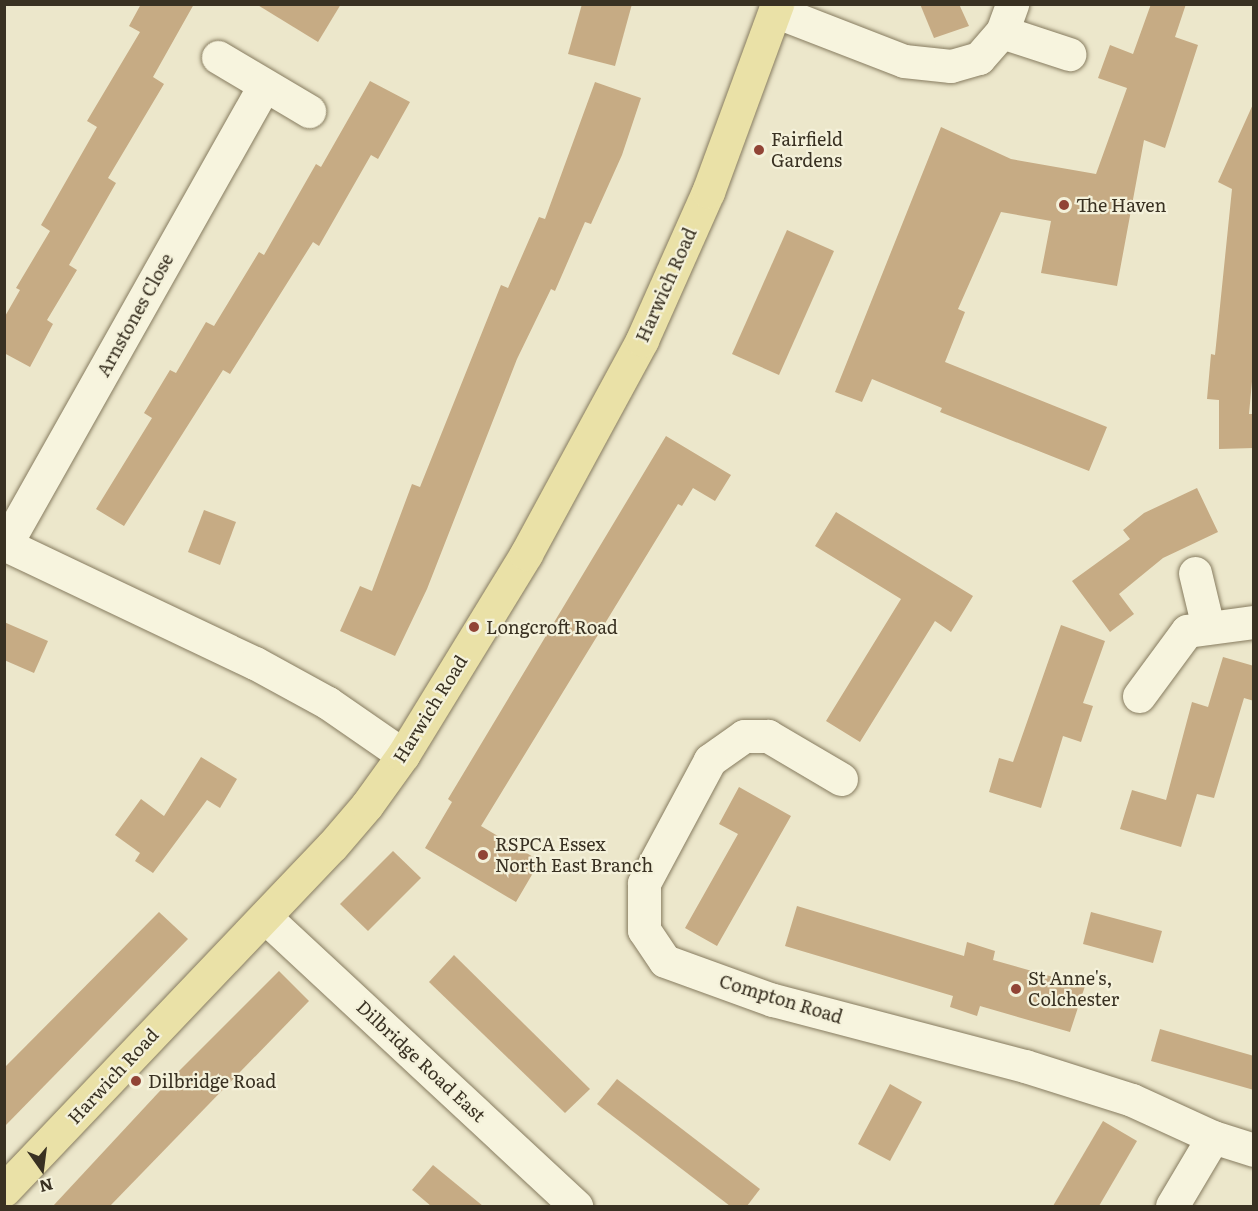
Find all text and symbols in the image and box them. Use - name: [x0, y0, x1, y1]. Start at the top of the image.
- place label: Fairfield Gardens: [771, 129, 843, 172]
- marker: Fairfield Gardens: [752, 143, 766, 157]
- place label: The Haven: [1076, 194, 1166, 216]
- marker: The Haven: [1057, 198, 1071, 212]
- street label: Harwich Road: [631, 225, 701, 345]
- street label: Arnstones Close: [92, 250, 178, 380]
- place label: Longcroft Road: [486, 616, 618, 638]
- marker: Longcroft Road: [467, 620, 481, 634]
- street label: Harwich Road: [388, 651, 472, 767]
- place label: RSPCA Essex North East Branch: [495, 834, 653, 876]
- marker: RSPCA Essex North East Branch: [476, 848, 490, 862]
- place label: St Anne's, Colchester: [1028, 968, 1119, 1010]
- street label: Compton Road: [717, 970, 845, 1028]
- marker: St Anne's, Colchester: [1009, 982, 1023, 996]
- street label: Dilbridge Road East: [352, 996, 490, 1126]
- street label: Harwich Road: [63, 1024, 163, 1128]
- place label: Dilbridge Road: [148, 1070, 276, 1092]
- marker: Dilbridge Road: [129, 1074, 143, 1088]
- north arrow: [12, 1139, 72, 1199]
- text: N: [37, 1173, 56, 1200]

